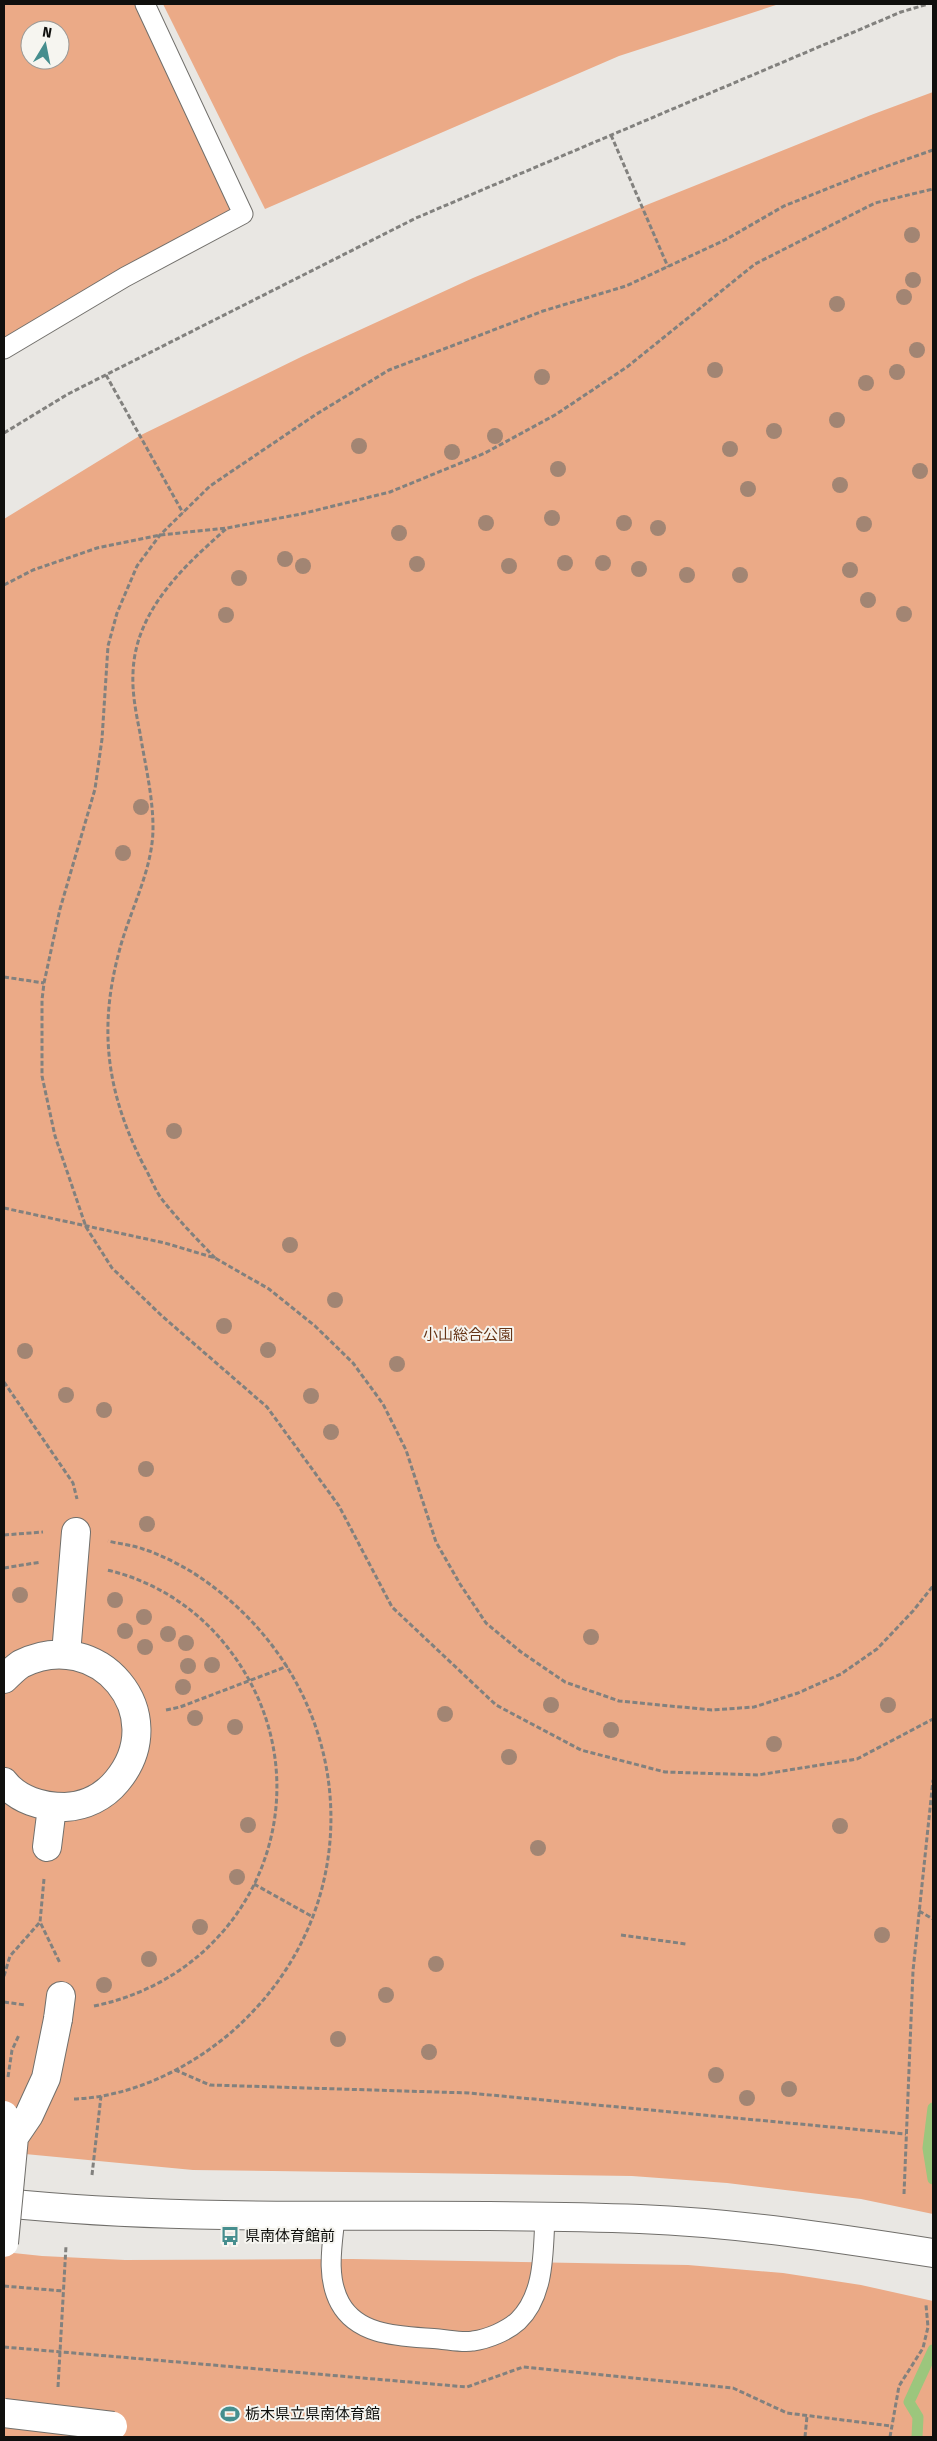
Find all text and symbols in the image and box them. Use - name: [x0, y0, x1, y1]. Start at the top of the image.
- north arrow: [20, 20, 70, 70]
- text: N: [41, 24, 53, 42]
- park label: 小山総合公園: [423, 1326, 513, 1344]
- bus stop icon: 県南体育館前: [219, 2225, 241, 2247]
- place label: 県南体育館前: [245, 2227, 335, 2245]
- sports icon: 栃木県立県南体育館: [219, 2403, 241, 2425]
- place label: 栃木県立県南体育館: [245, 2405, 380, 2423]

